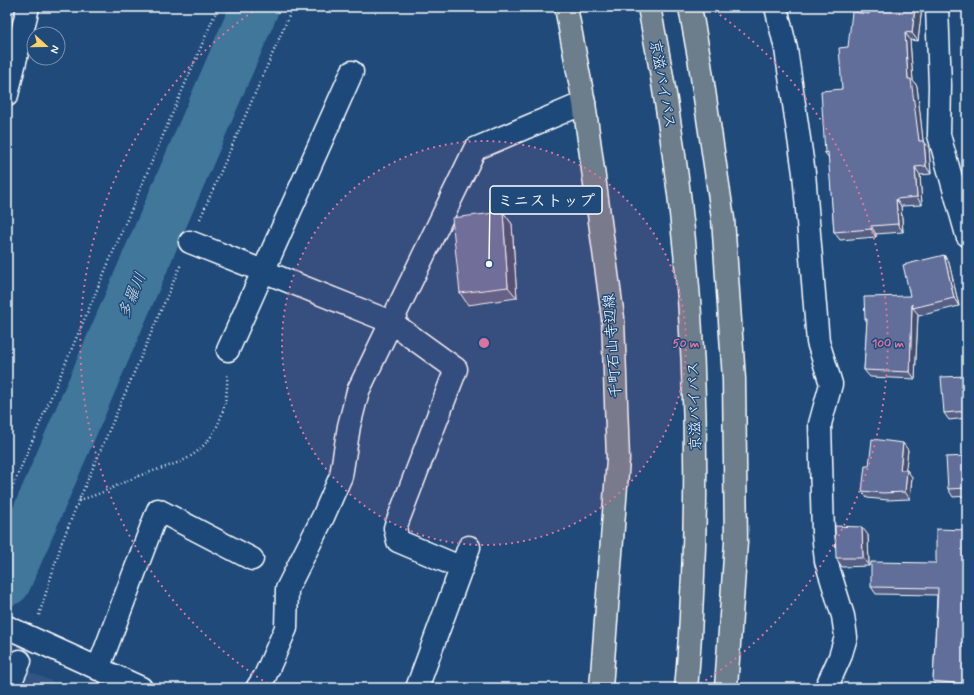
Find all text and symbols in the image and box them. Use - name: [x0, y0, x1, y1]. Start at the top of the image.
- north arrow: [26, 26, 66, 66]
- street label: 京滋バイパス: [644, 38, 680, 130]
- text: N: [47, 43, 62, 55]
- callout: ミニストップ: [490, 186, 602, 214]
- text: ミニストップ: [497, 191, 595, 212]
- water label: 多羅川: [113, 269, 151, 322]
- street label: 千町石山寺辺線: [599, 293, 627, 399]
- centre of rings: [477, 336, 491, 350]
- text: 50 m: [673, 336, 700, 352]
- text: 100 m: [872, 336, 905, 352]
- street label: 京滋バイパス: [683, 361, 707, 451]

